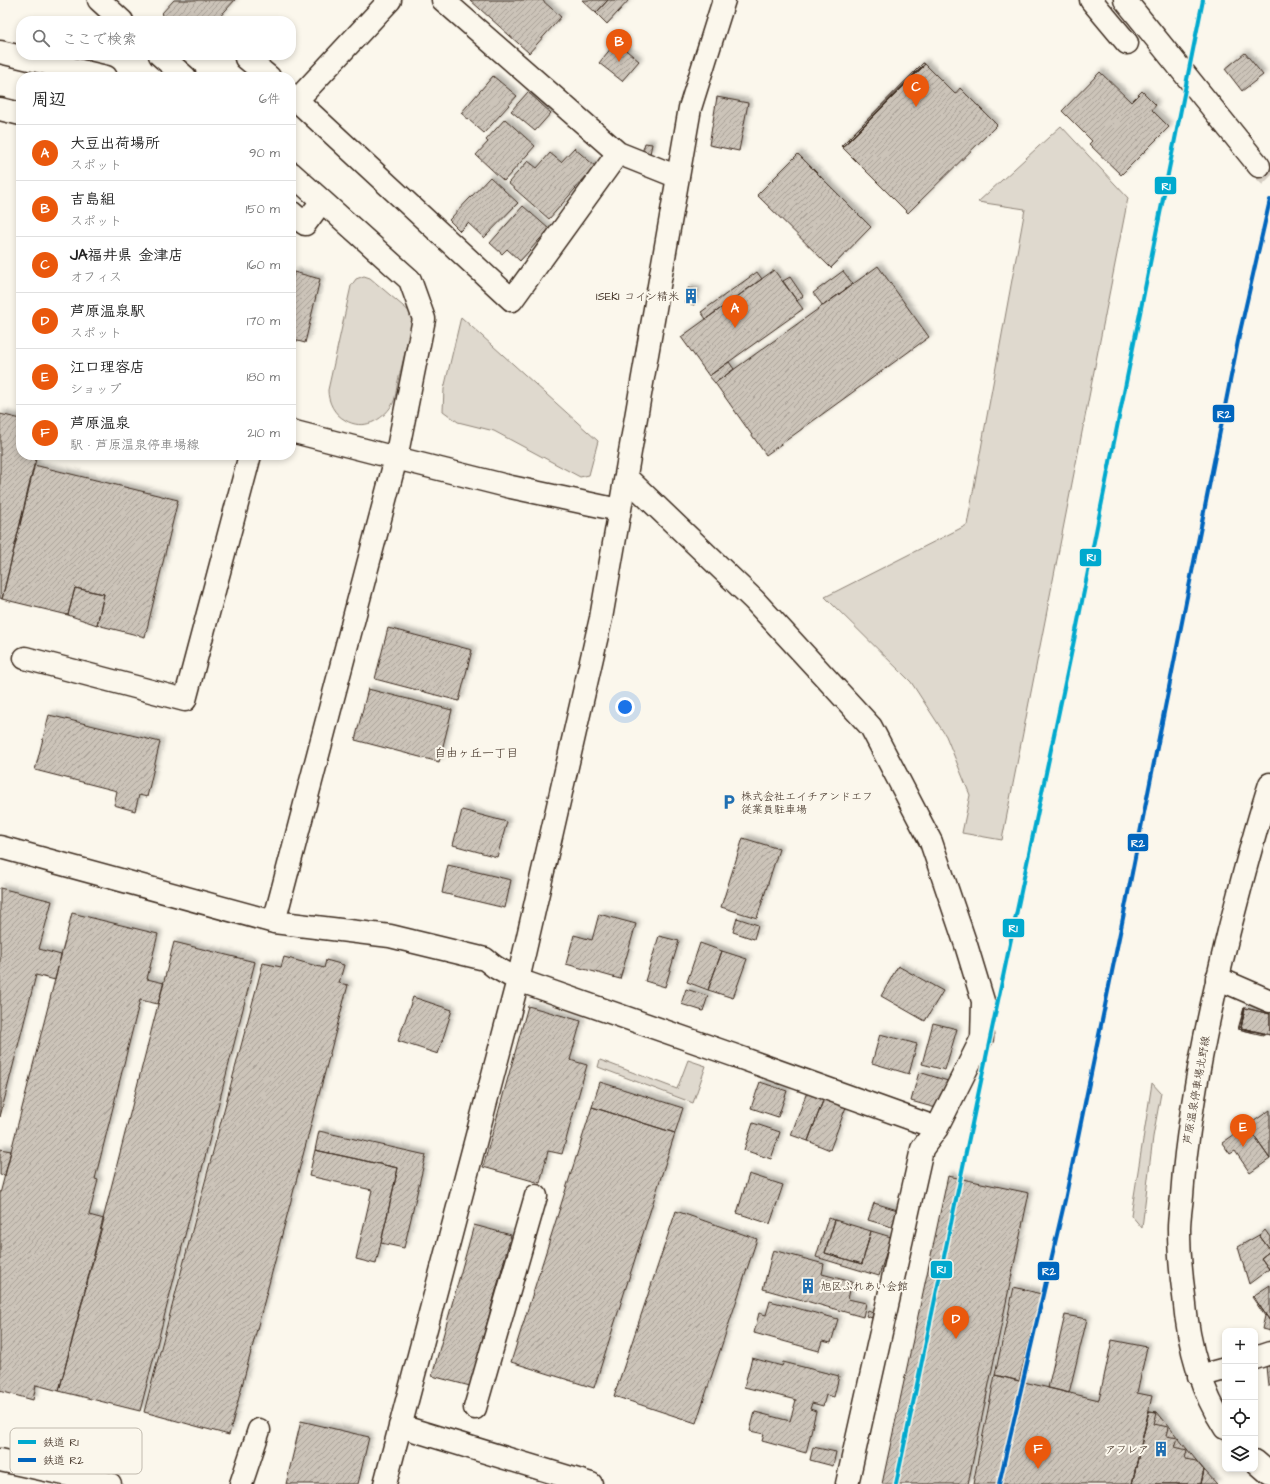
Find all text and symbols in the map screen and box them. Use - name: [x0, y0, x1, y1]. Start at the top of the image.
- search box: [16, 16, 296, 60]
- icon: search: [30, 27, 52, 49]
- text: ここで検索: [62, 29, 137, 50]
- pin: B: [606, 29, 632, 62]
- pin: C: [903, 74, 929, 107]
- text: 周辺: [32, 88, 66, 112]
- text: 6件: [259, 90, 280, 108]
- text: 大豆出荷場所: [70, 133, 160, 154]
- text: A: [41, 144, 49, 162]
- text: 90 m: [249, 144, 280, 162]
- text: スポット: [70, 156, 122, 174]
- line badge: R1: [1154, 176, 1177, 195]
- text: R1: [1161, 179, 1171, 194]
- text: 吉島組: [70, 189, 115, 210]
- text: B: [40, 200, 50, 218]
- text: 150 m: [246, 200, 280, 218]
- text: スポット: [70, 212, 122, 230]
- text: JA福井県 金津店: [70, 245, 184, 266]
- text: C: [40, 256, 50, 274]
- text: 160 m: [247, 256, 280, 274]
- text: オフィス: [70, 268, 122, 286]
- building icon: ISEKI コイン精米: [682, 287, 700, 305]
- place label: ISEKI コイン精米: [596, 289, 679, 304]
- pin: A: [722, 295, 748, 328]
- text: 芦原温泉駅: [70, 301, 145, 322]
- text: D: [41, 312, 49, 330]
- text: 170 m: [247, 312, 280, 330]
- text: スポット: [70, 324, 122, 342]
- text: 江口理容店: [70, 357, 145, 378]
- text: E: [41, 368, 49, 386]
- text: 180 m: [246, 368, 280, 386]
- text: ショップ: [70, 380, 121, 398]
- line badge: R2: [1212, 404, 1235, 423]
- text: R2: [1217, 407, 1232, 422]
- text: 芦原温泉: [70, 413, 130, 434]
- text: F: [40, 424, 50, 442]
- text: 210 m: [247, 424, 280, 442]
- text: 駅 · 芦原温泉停車場線: [70, 436, 199, 454]
- line badge: R1: [1079, 548, 1102, 567]
- text: R1: [1086, 550, 1096, 565]
- your location: [615, 697, 635, 717]
- district label: 自由ヶ丘一丁目: [434, 745, 518, 762]
- place label: 株式会社エイチアンドエフ 従業員駐車場: [741, 789, 873, 817]
- parking icon: 株式会社エイチアンドエフ 従業員駐車場: [720, 793, 738, 811]
- line badge: R2: [1127, 833, 1149, 852]
- text: R2: [1131, 836, 1146, 851]
- line badge: R1: [1002, 918, 1025, 938]
- text: R1: [1008, 921, 1018, 936]
- street label: 芦原温泉停車場北野線: [1180, 1035, 1213, 1146]
- pin: E: [1230, 1114, 1256, 1147]
- line badge: R1: [930, 1260, 953, 1279]
- line badge: R2: [1037, 1261, 1060, 1281]
- text: R1: [936, 1262, 946, 1277]
- text: R2: [1042, 1264, 1057, 1279]
- building icon: 旭区ふれあい会館: [799, 1277, 817, 1295]
- place label: 旭区ふれあい会館: [820, 1279, 908, 1294]
- pin: D: [943, 1306, 969, 1339]
- map controls: [1222, 1328, 1258, 1472]
- button: +: [1222, 1328, 1258, 1364]
- button: −: [1222, 1364, 1258, 1400]
- button: locate: [1222, 1400, 1258, 1436]
- legend: [10, 1428, 142, 1474]
- text: 鉄道 R1: [43, 1435, 79, 1450]
- pin: F: [1025, 1436, 1051, 1469]
- button: layers: [1222, 1436, 1258, 1472]
- building icon: アフレア: [1152, 1440, 1170, 1458]
- place label: アフレア: [1105, 1442, 1149, 1457]
- text: 鉄道 R2: [43, 1453, 84, 1468]

